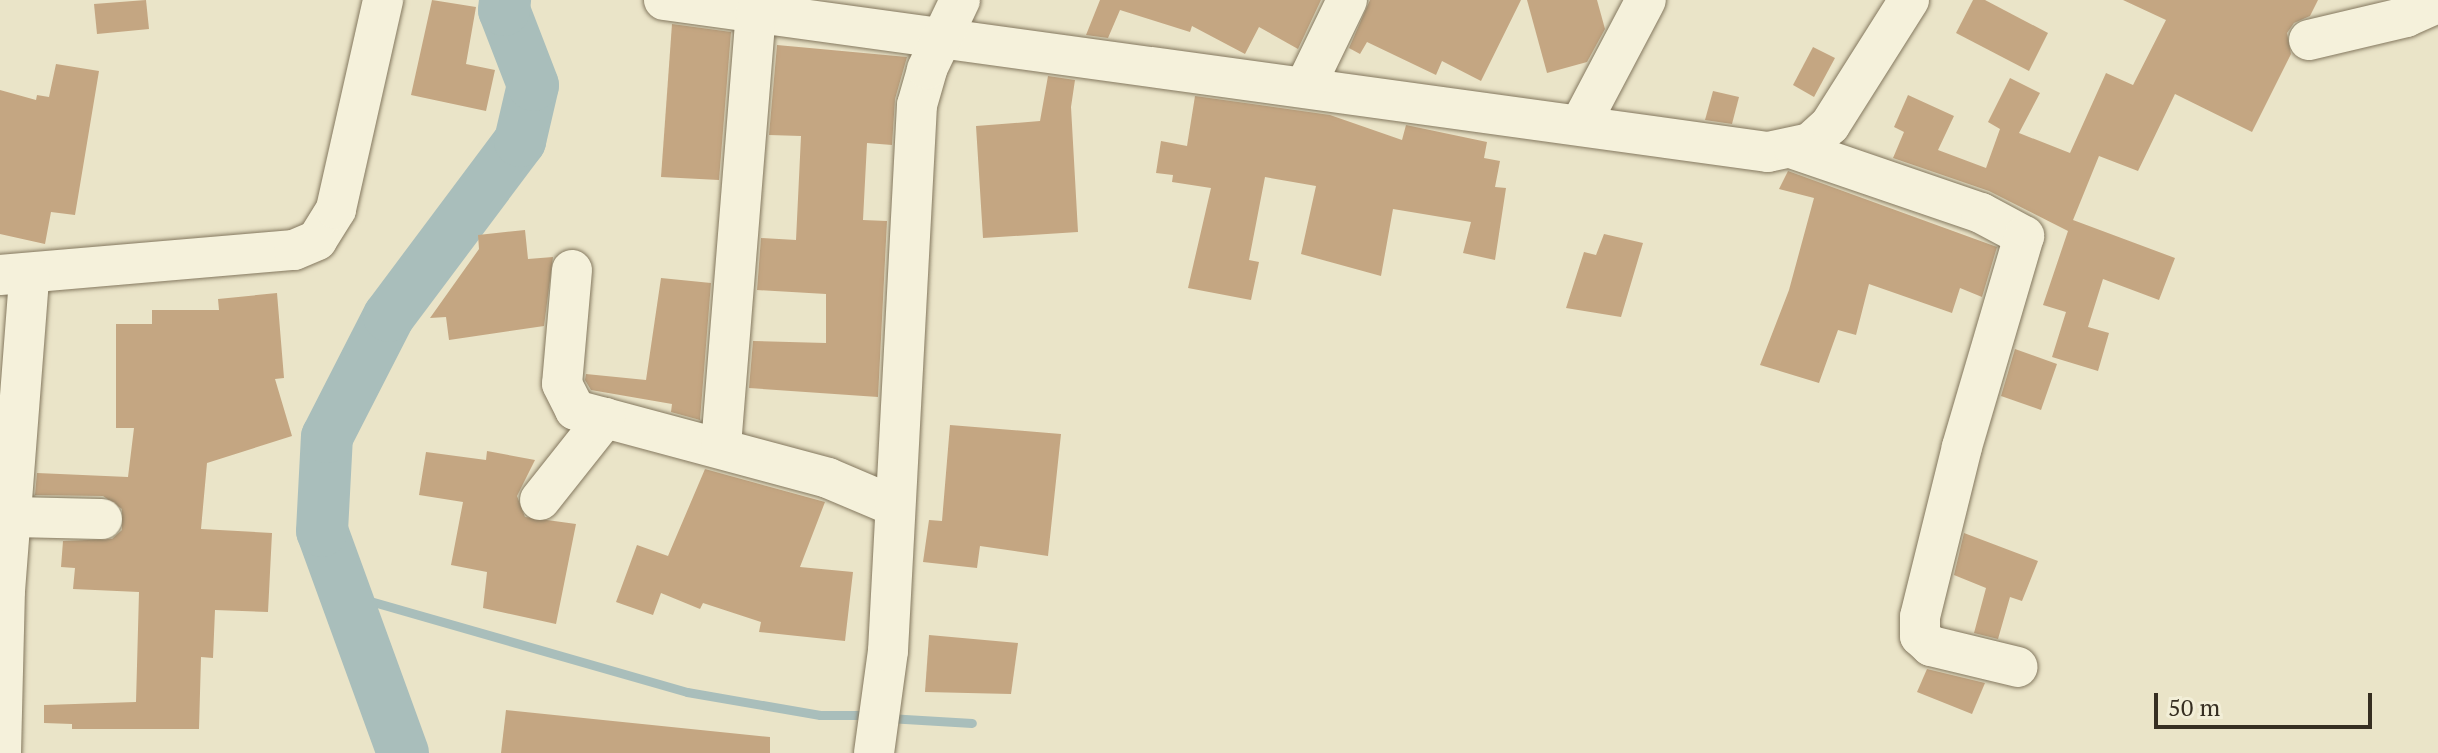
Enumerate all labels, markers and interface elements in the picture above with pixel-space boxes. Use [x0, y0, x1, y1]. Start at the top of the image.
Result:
scale bar [2158, 677, 2376, 727]
text: 50 m [2168, 691, 2220, 723]

